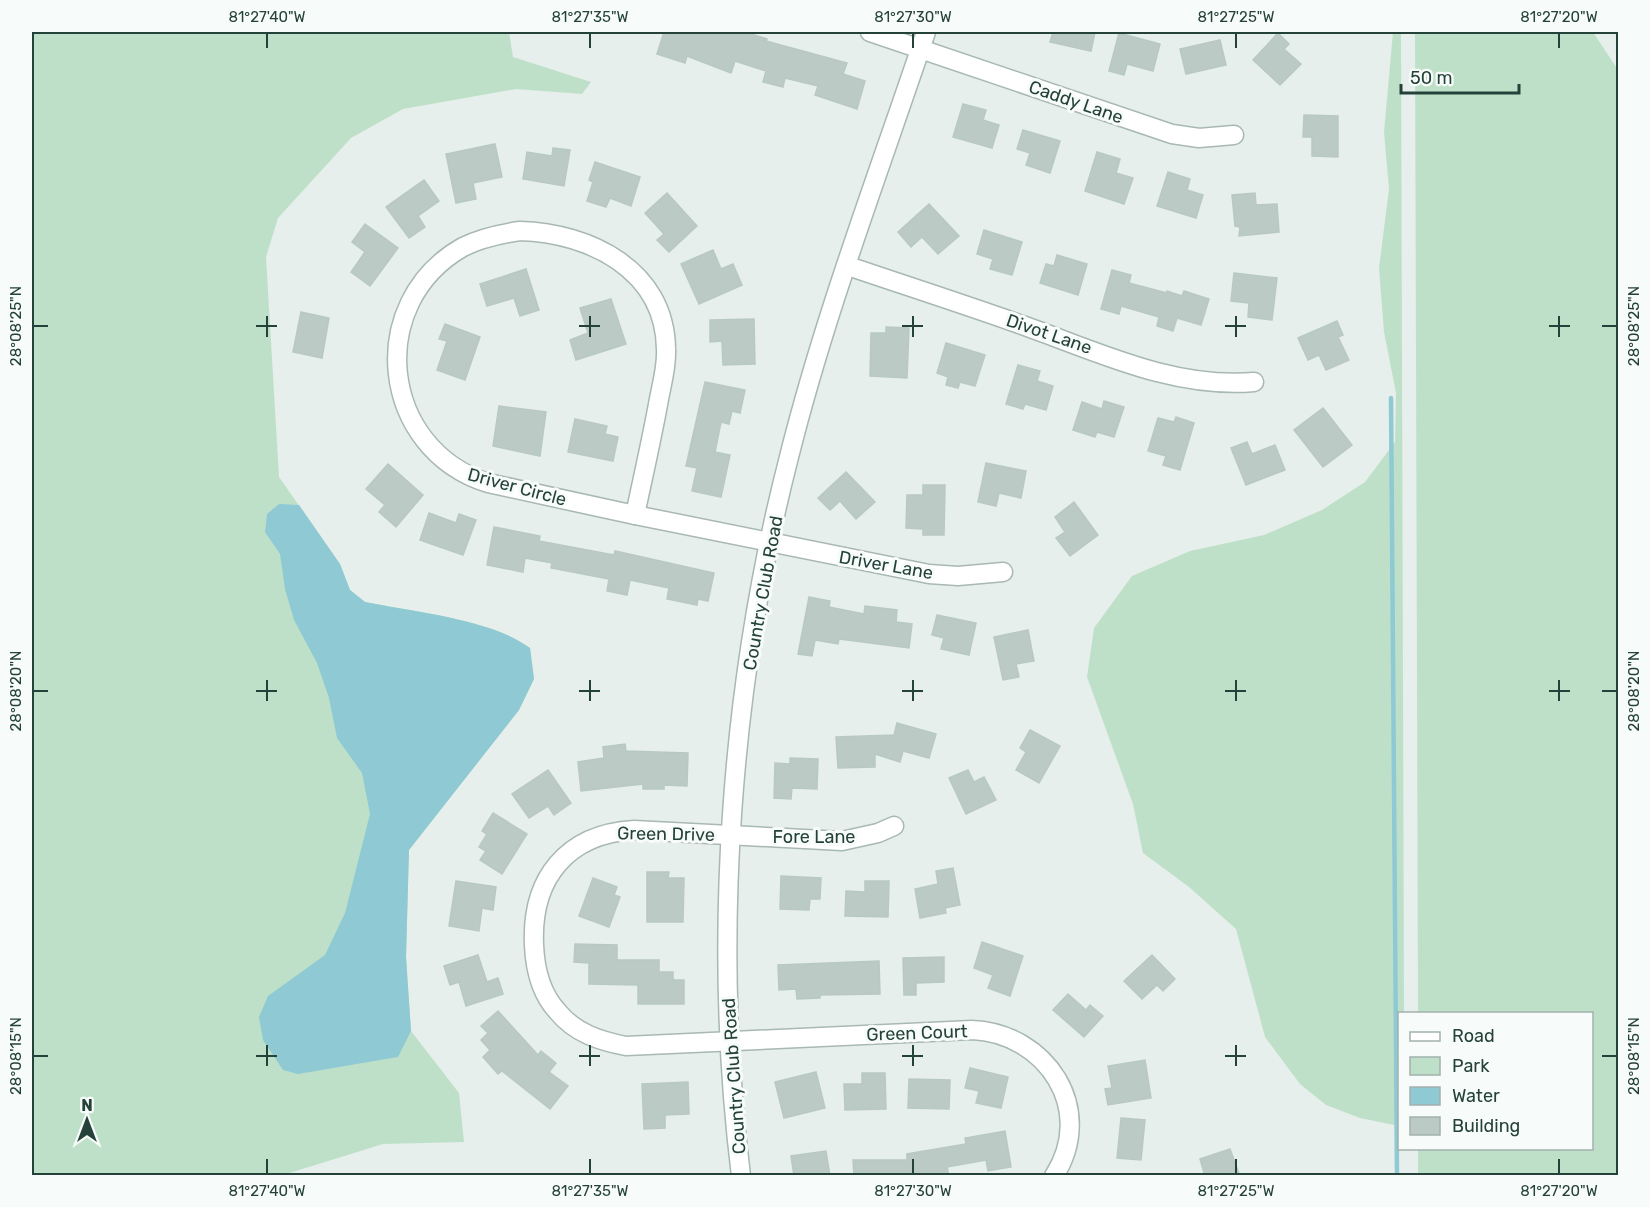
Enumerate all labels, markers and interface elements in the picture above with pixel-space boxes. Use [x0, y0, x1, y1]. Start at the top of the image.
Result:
text: 81°27'40"W [228, 8, 306, 26]
text: 81°27'35"W [551, 8, 629, 26]
text: 81°27'30"W [874, 8, 952, 26]
text: 81°27'25"W [1198, 8, 1274, 26]
text: 81°27'20"W [1520, 8, 1598, 26]
scale bar [1401, 57, 1520, 95]
text: 50 m [1410, 67, 1453, 89]
street label: Caddy Lane [1026, 76, 1126, 128]
text: 28°08'25"N [7, 286, 25, 366]
text: 28°08'25"N [1625, 286, 1643, 366]
street label: Divot Lane [1003, 309, 1095, 359]
street label: Driver Circle [465, 463, 569, 511]
street label: Country Club Road [739, 514, 787, 672]
street label: Driver Lane [837, 546, 935, 584]
text: 28°08'20"N [7, 651, 25, 731]
text: 28°08'20"N [1625, 651, 1643, 731]
street label: Green Drive [617, 822, 715, 846]
street label: Fore Lane [773, 826, 855, 848]
street label: Country Club Road [718, 997, 750, 1155]
legend [1398, 1012, 1593, 1150]
text: 28°08'15"N [7, 1017, 25, 1095]
text: 28°08'15"N [1625, 1017, 1643, 1095]
street label: Green Court [866, 1020, 968, 1046]
text: Road [1452, 1025, 1495, 1047]
text: Park [1452, 1055, 1490, 1077]
text: Water [1452, 1085, 1500, 1107]
north arrow [57, 1090, 117, 1150]
text: N [81, 1096, 93, 1115]
text: Building [1452, 1115, 1520, 1137]
text: 81°27'40"W [228, 1182, 306, 1200]
text: 81°27'35"W [551, 1182, 629, 1200]
text: 81°27'30"W [874, 1182, 952, 1200]
text: 81°27'25"W [1198, 1182, 1274, 1200]
text: 81°27'20"W [1520, 1182, 1598, 1200]

